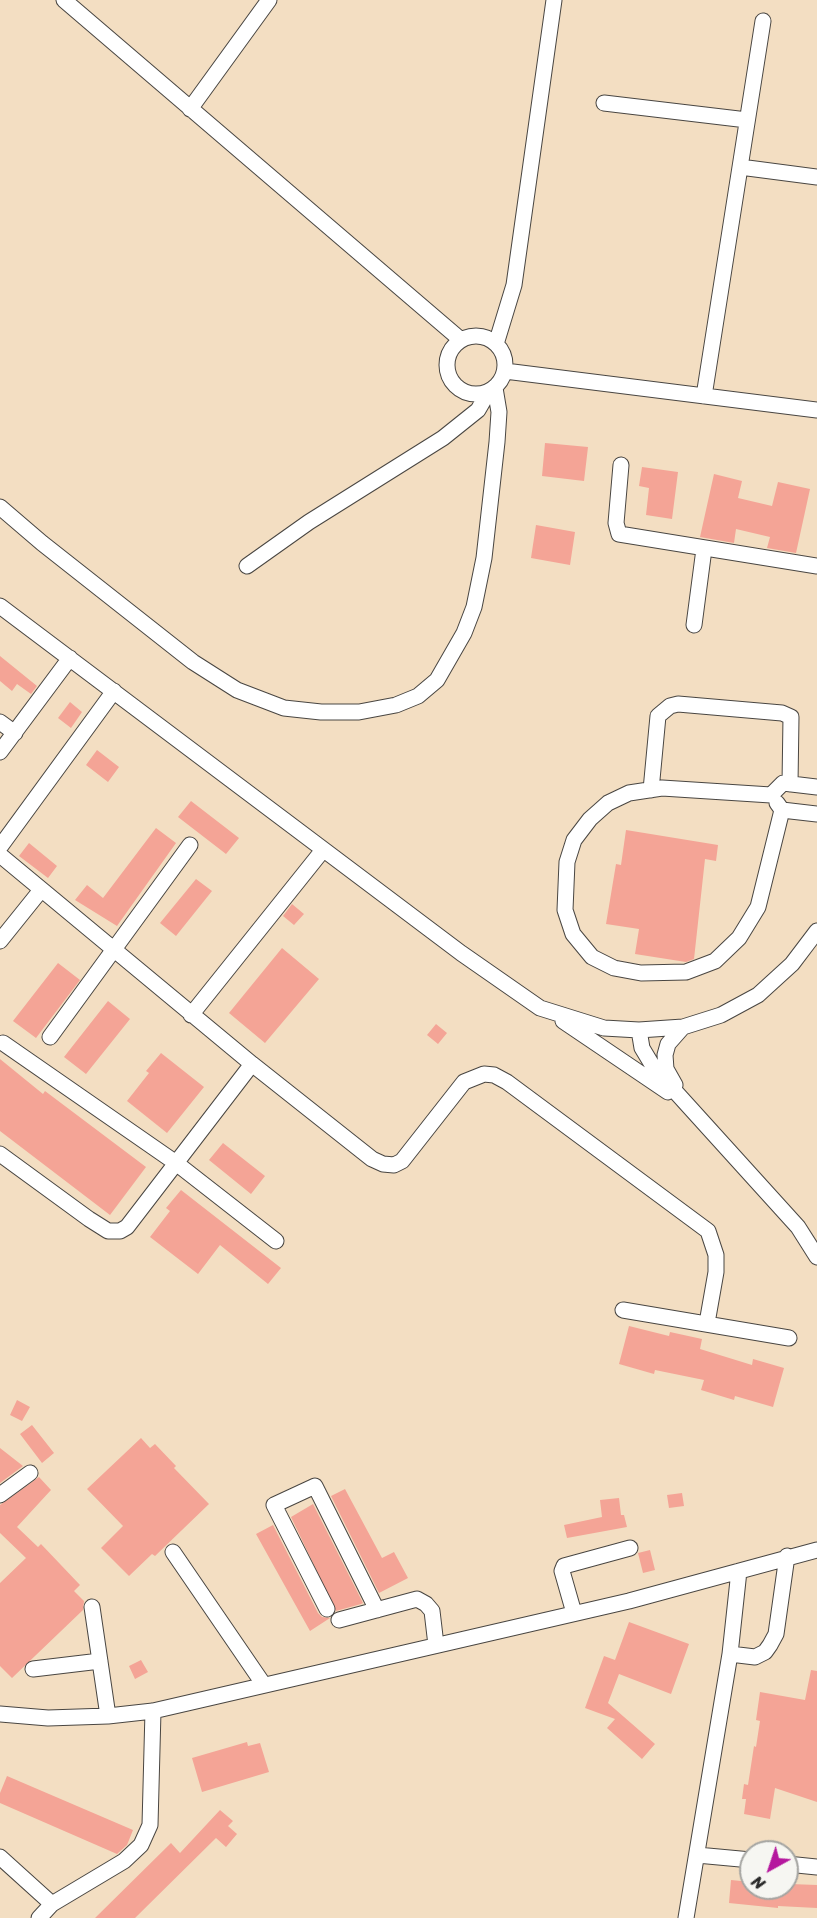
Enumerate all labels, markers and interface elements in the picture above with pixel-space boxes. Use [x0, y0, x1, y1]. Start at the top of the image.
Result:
north arrow [739, 1840, 799, 1900]
text: N [745, 1868, 772, 1897]

